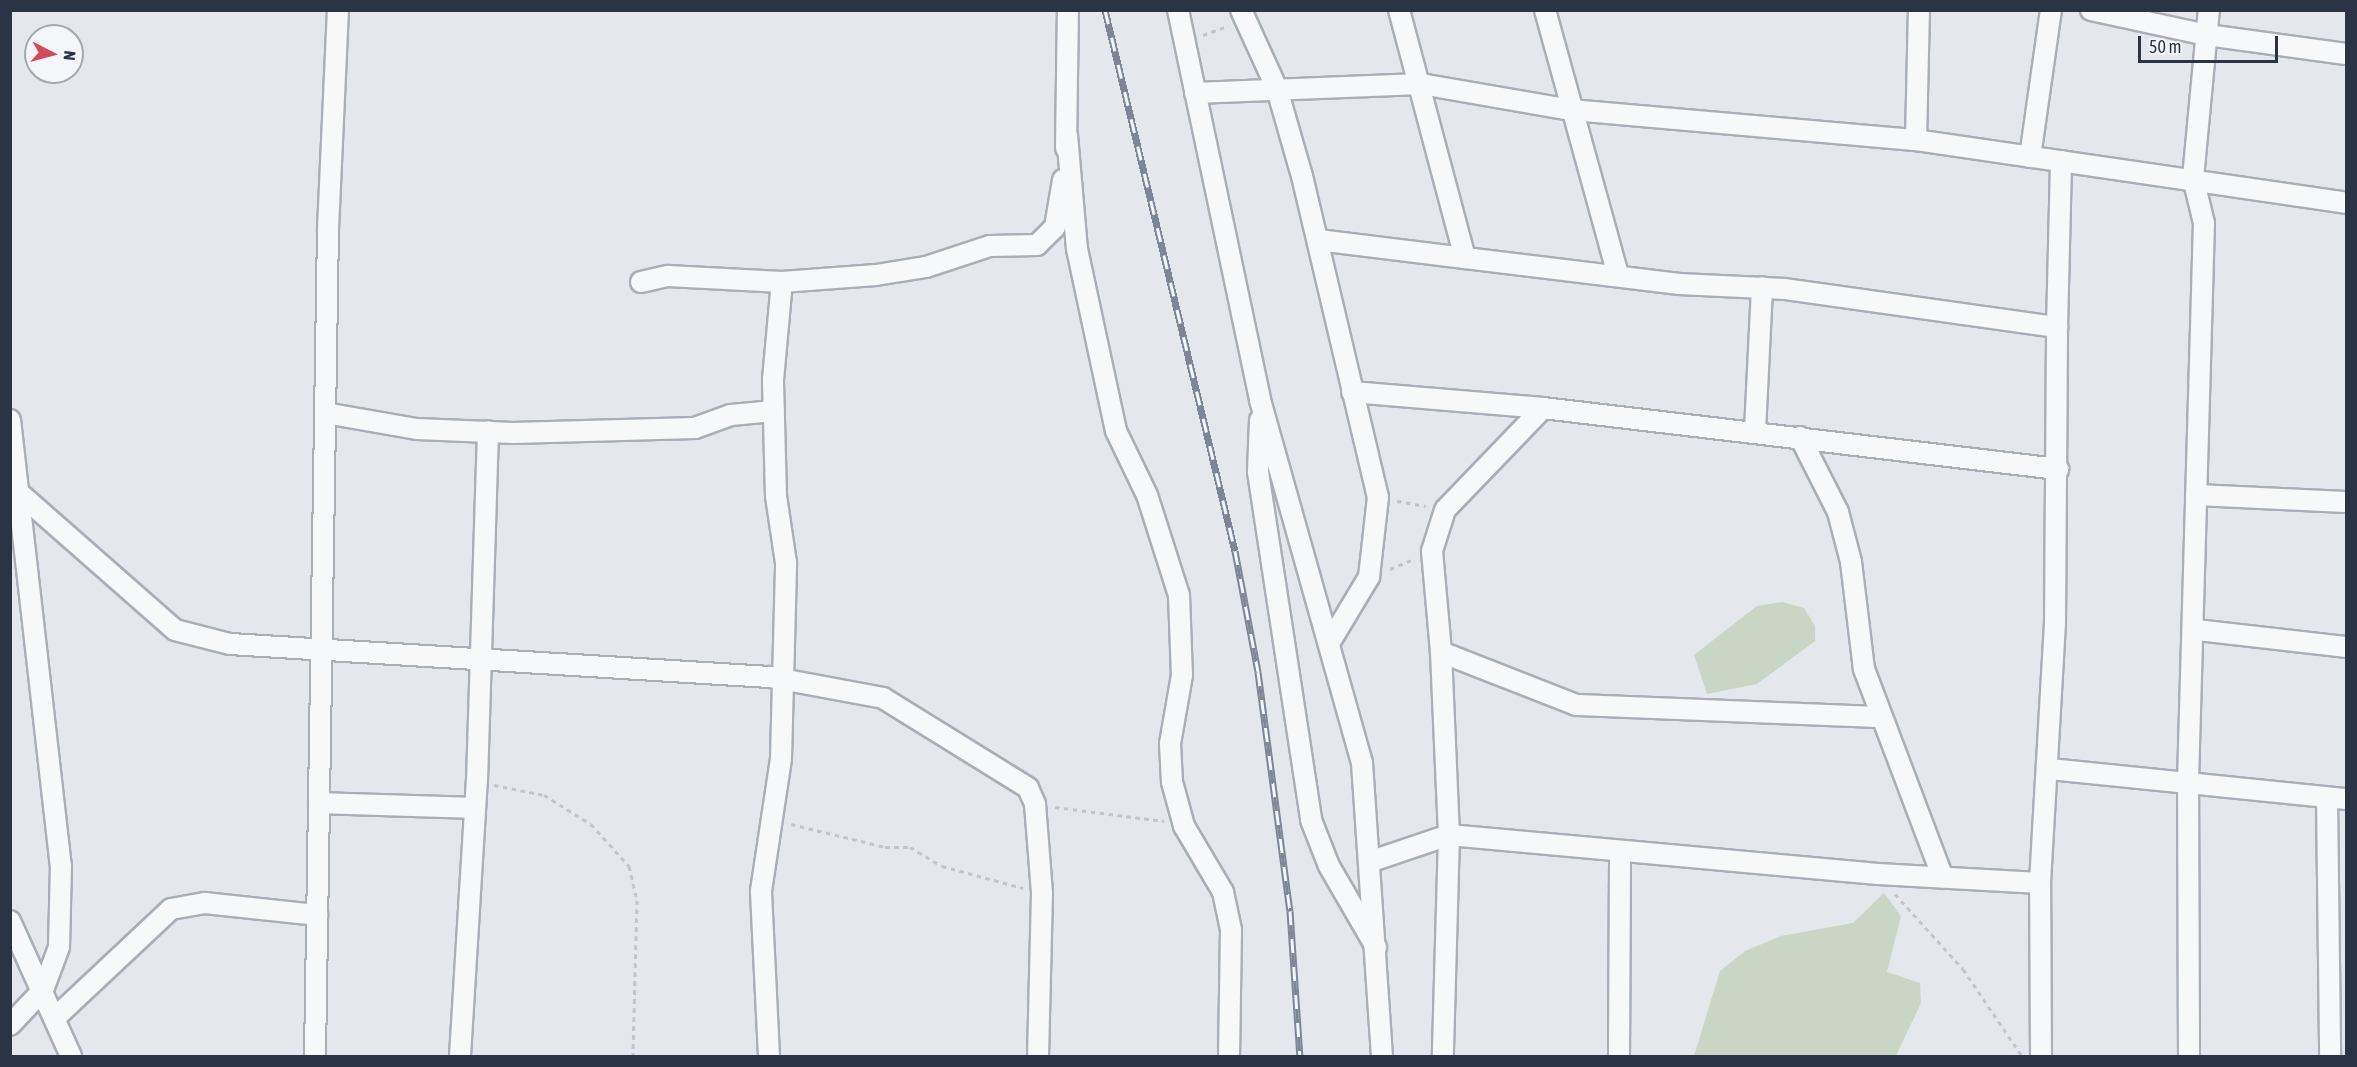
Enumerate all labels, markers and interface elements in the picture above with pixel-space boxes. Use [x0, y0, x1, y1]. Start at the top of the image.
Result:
north arrow [24, 24, 84, 84]
scale bar [2141, 24, 2280, 62]
text: 50 m [2149, 36, 2181, 57]
text: N [60, 50, 79, 61]

